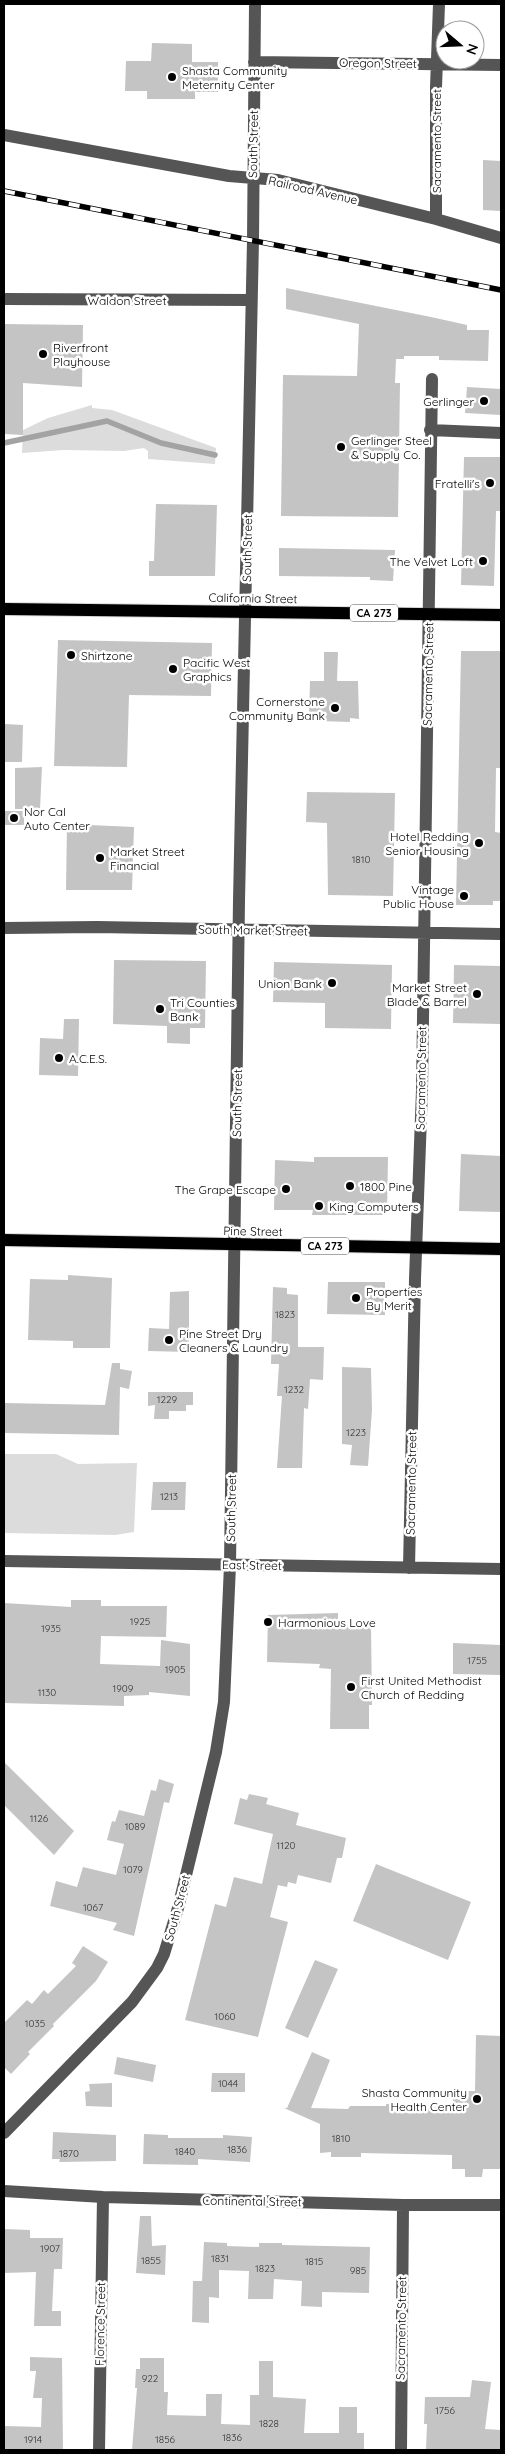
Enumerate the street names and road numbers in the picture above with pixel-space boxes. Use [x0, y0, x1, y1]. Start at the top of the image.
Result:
street label: Oregon Street [339, 55, 417, 71]
street label: Sacramento Street [429, 89, 444, 193]
street label: South Street [245, 110, 261, 178]
street label: Railroad Avenue [267, 172, 359, 208]
street label: Waldon Street [88, 293, 166, 308]
street label: South Street [239, 514, 255, 582]
street label: California Street [208, 590, 298, 606]
road number: CA 273 [350, 604, 398, 622]
street label: Sacramento Street [420, 622, 436, 726]
street label: South Market Street [198, 922, 308, 938]
street label: Sacramento Street [413, 1026, 429, 1130]
street label: South Street [229, 1069, 245, 1137]
street label: Pine Street [223, 1223, 283, 1239]
road number: CA 273 [301, 1238, 349, 1254]
street label: Sacramento Street [403, 1431, 419, 1535]
street label: South Street [223, 1474, 239, 1542]
street label: East Street [222, 1557, 282, 1573]
street label: South Street [161, 1873, 193, 1943]
street label: Continental Street [202, 2193, 302, 2209]
street label: Sacramento Street [393, 2276, 409, 2380]
street label: Florence Street [92, 2282, 108, 2366]

